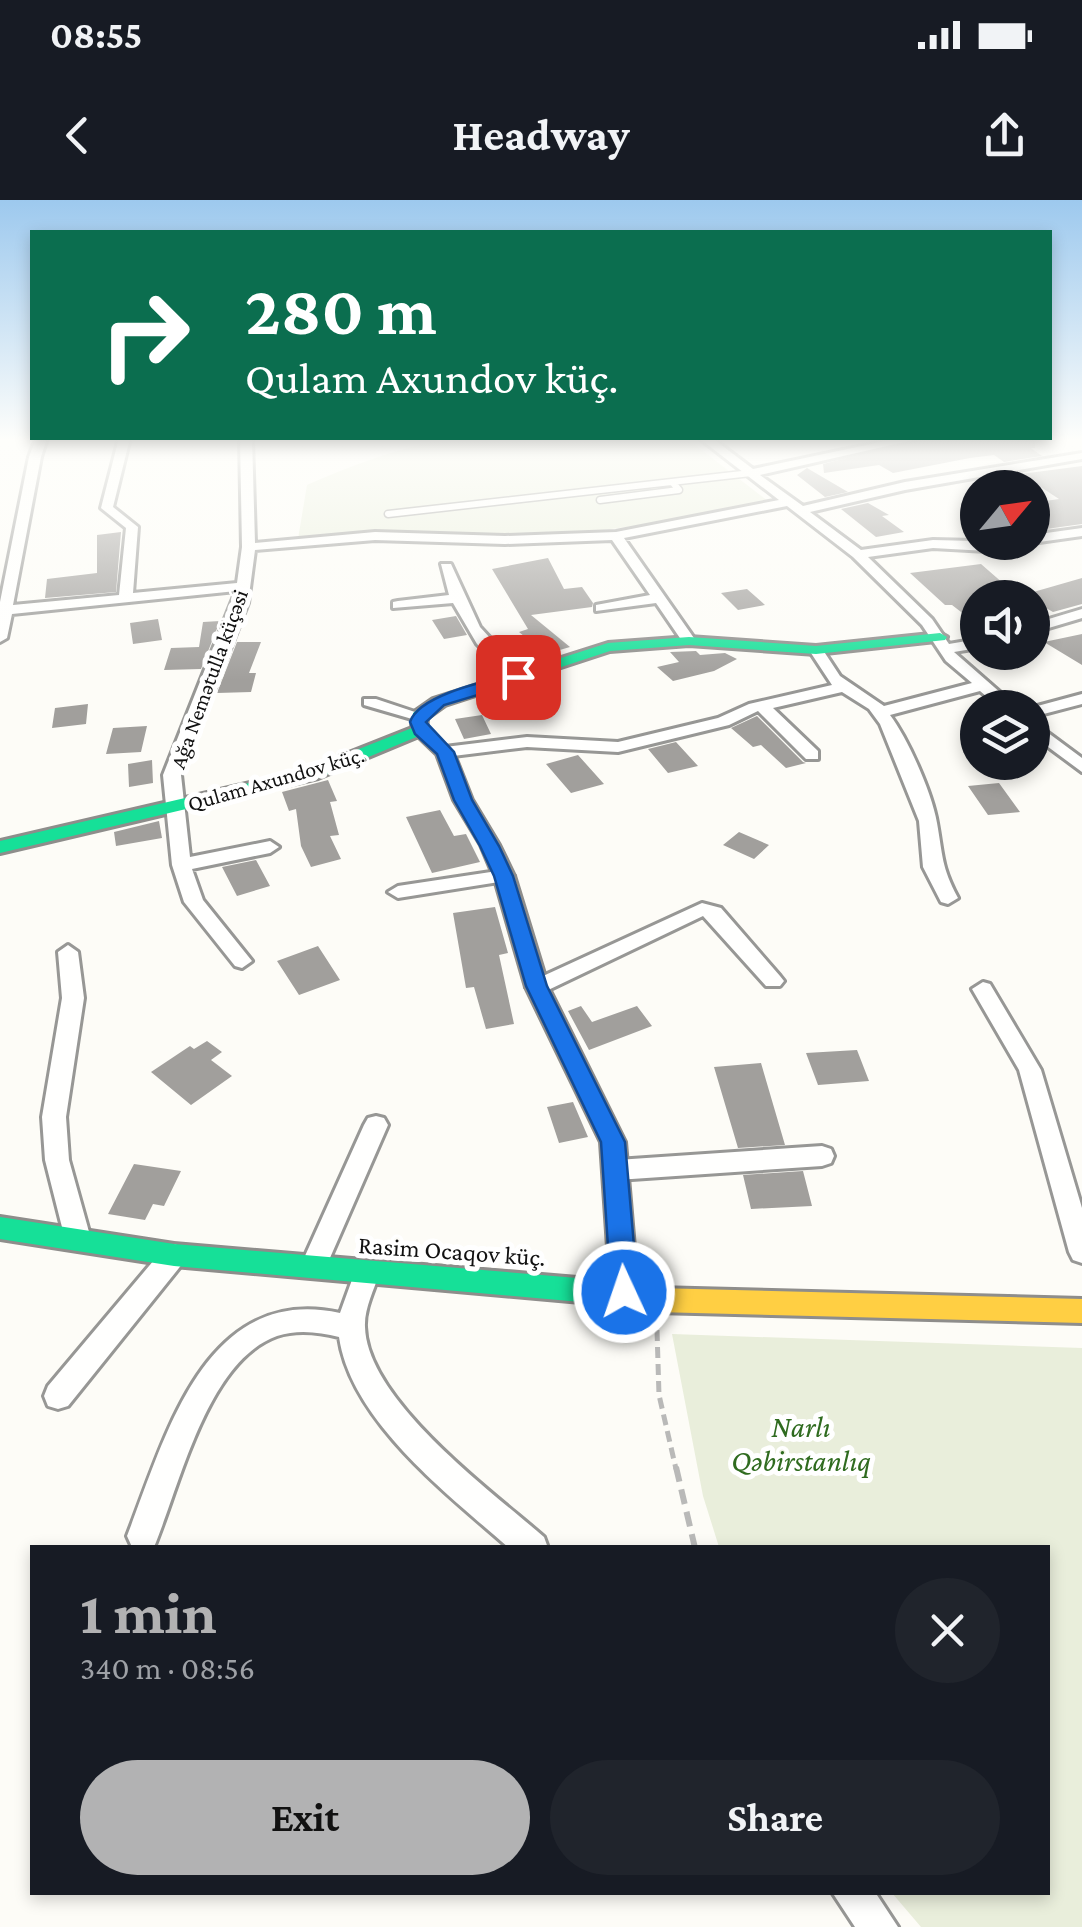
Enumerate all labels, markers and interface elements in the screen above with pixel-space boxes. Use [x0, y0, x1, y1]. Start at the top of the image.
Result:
text: 08:55 [50, 14, 143, 56]
icon: back [50, 108, 105, 163]
icon: share [977, 108, 1032, 163]
text: Headway [452, 110, 630, 160]
icon: right [80, 270, 210, 400]
text: 280 m [245, 271, 437, 349]
text: Qulam Axundov küç. [245, 353, 619, 403]
north arrow [960, 470, 1050, 560]
map controls [960, 470, 1050, 780]
button: sound [960, 580, 1050, 670]
street label: Ağa Nemətulla küçəsi [165, 586, 253, 772]
pin [476, 635, 561, 720]
icon: arrive [491, 650, 546, 705]
button: layers [960, 690, 1050, 780]
street label: Qulam Axundov küç. [185, 742, 367, 816]
street label: Rasim Ocaqov küç. [357, 1231, 547, 1272]
position arrow [572, 1240, 676, 1344]
park label: Narlı Qəbirstanlıq [731, 1410, 871, 1478]
button: close [895, 1578, 1000, 1683]
text: 1 min [80, 1579, 217, 1646]
text: 340 m · 08:56 [80, 1650, 255, 1686]
button: Exit [80, 1760, 530, 1875]
button: Share [550, 1760, 1000, 1875]

